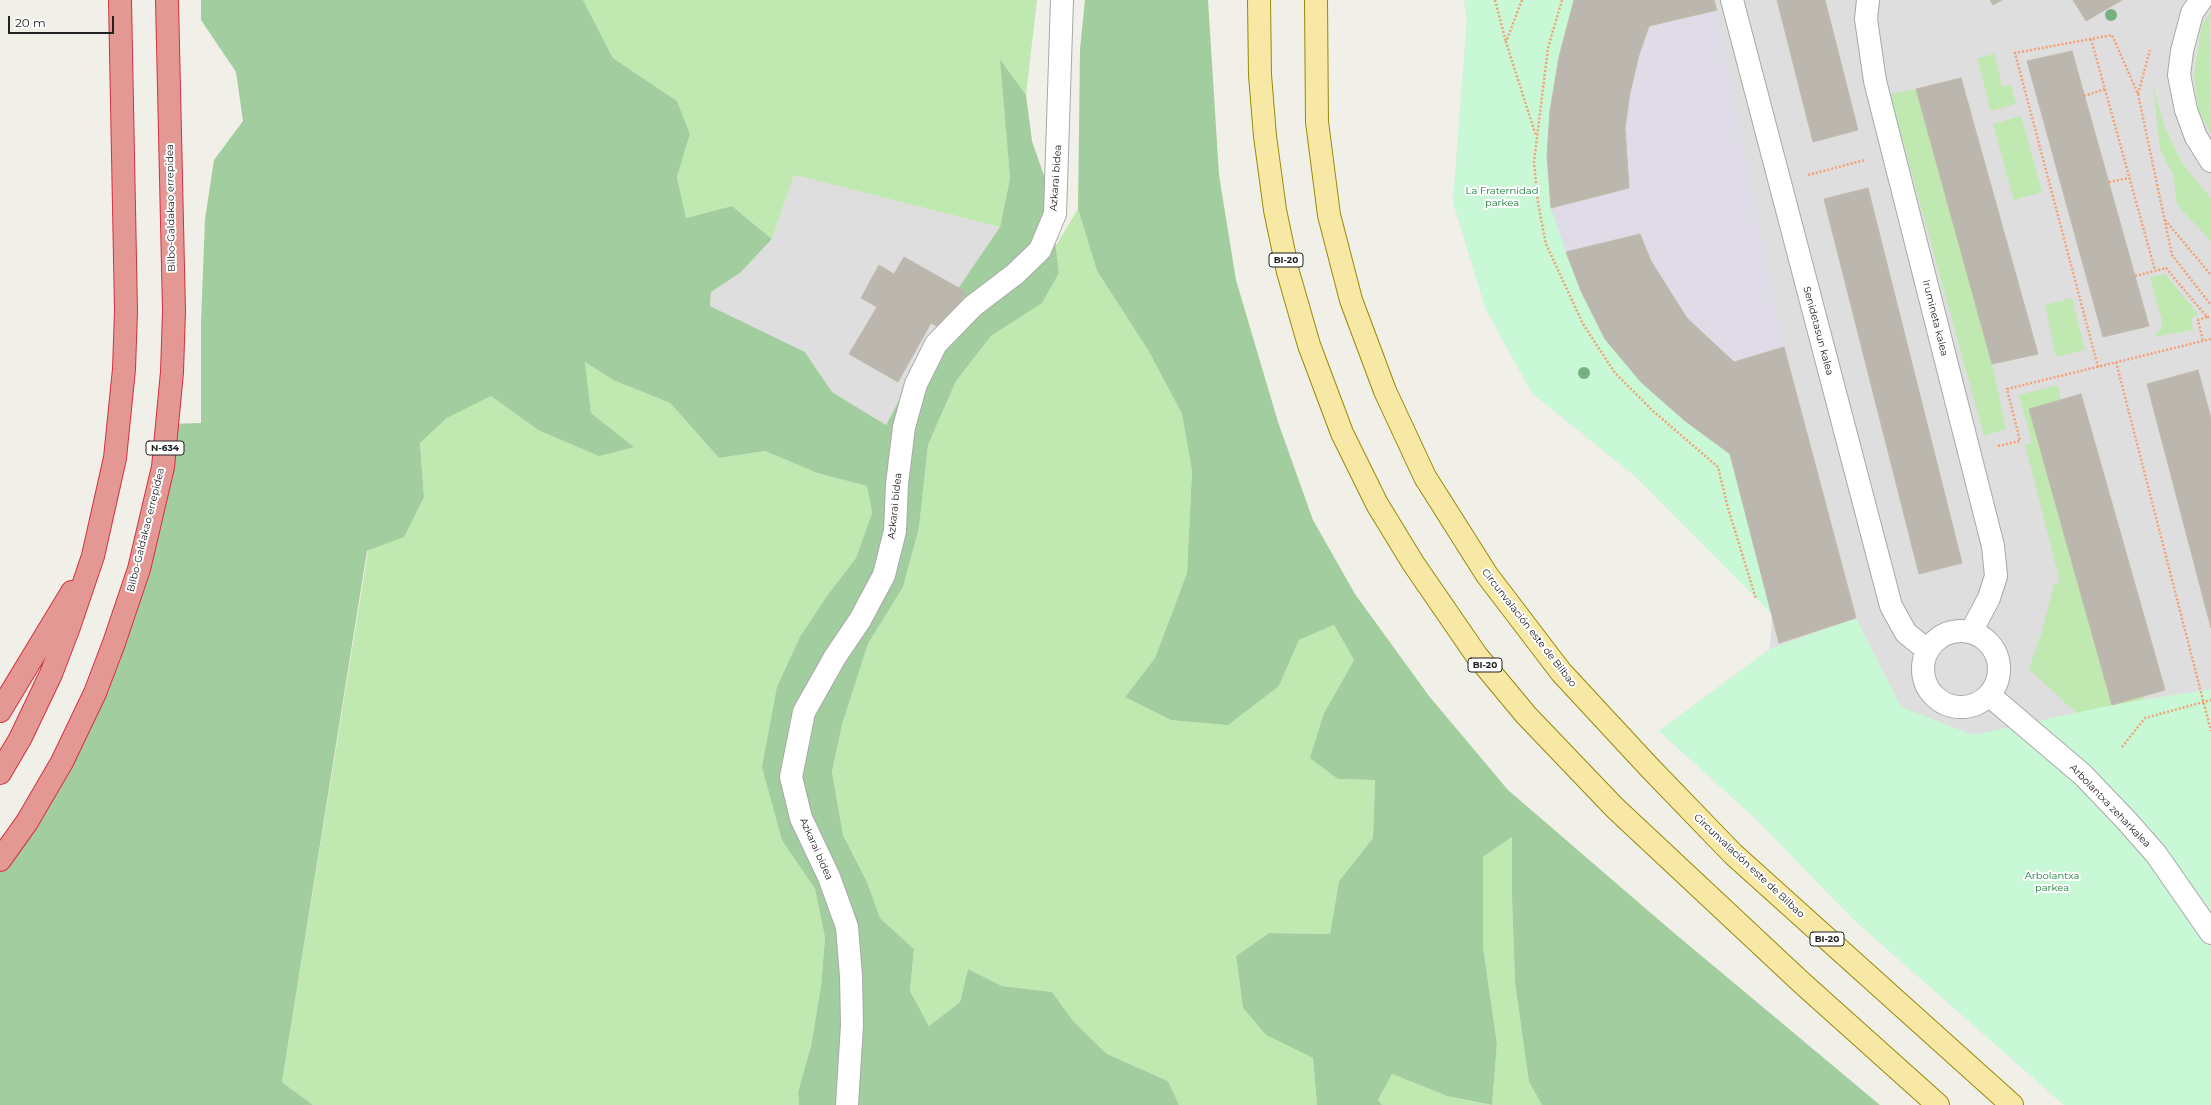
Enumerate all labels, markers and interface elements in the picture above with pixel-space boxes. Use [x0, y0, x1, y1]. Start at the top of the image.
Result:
scale bar [10, 8, 116, 34]
text: 20 m [15, 15, 46, 30]
street label: Bilbo-Galdakao errepidea [164, 144, 178, 272]
street label: Azkarai bidea [1048, 144, 1064, 212]
park label: La Fraternidad parkea [1466, 185, 1538, 208]
road number: BI-20 [1269, 253, 1303, 267]
street label: Irumineta kalea [1920, 278, 1950, 358]
street label: Senidetasun kalea [1800, 285, 1836, 377]
road number: N-634 [146, 441, 184, 455]
street label: Bilbo-Galdakao errepidea [125, 467, 167, 593]
street label: Azkarai bidea [886, 472, 904, 540]
street label: Circunvalación este de Bilbao [1479, 566, 1579, 690]
road number: BI-20 [1468, 658, 1502, 672]
street label: Arbolantxa zeharkalea [2067, 762, 2153, 850]
street label: Circunvalación este de Bilbao [1691, 811, 1807, 921]
street label: Azkarai bidea [797, 816, 835, 882]
park label: Arbolantxa parkea [2025, 870, 2079, 894]
road number: BI-20 [1810, 932, 1844, 946]

